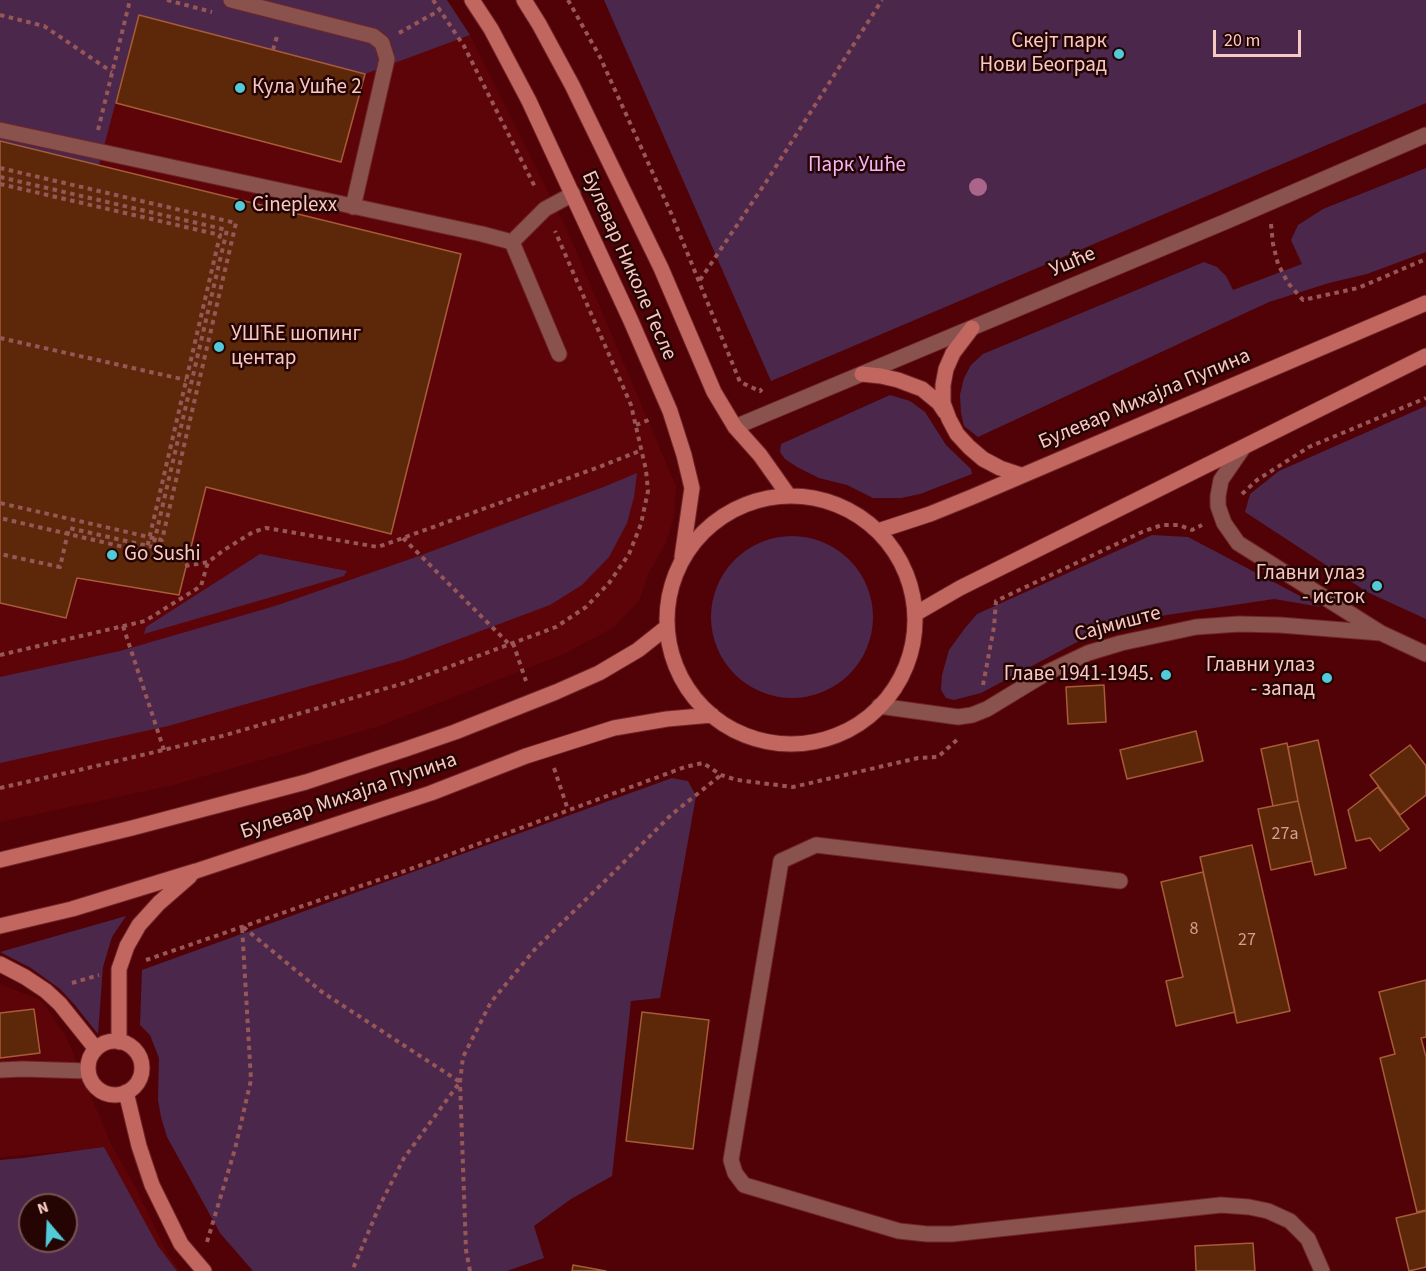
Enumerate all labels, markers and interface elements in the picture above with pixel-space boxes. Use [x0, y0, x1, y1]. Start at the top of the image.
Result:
scale bar [1216, 18, 1304, 56]
text: 20 m [1224, 28, 1260, 53]
place label: Скејт парк Нови Београд [979, 29, 1107, 79]
marker: Скејт парк Нови Београд [1112, 47, 1126, 61]
place label: Кула Ушће 2 [252, 75, 362, 101]
marker: Кула Ушће 2 [233, 81, 247, 95]
park label: Парк Ушће [808, 153, 906, 179]
street label: Булевар Николе Тесле [575, 167, 681, 365]
place label: Cineplexx [252, 193, 337, 219]
marker: Cineplexx [233, 199, 247, 213]
street label: Ушће [1046, 242, 1100, 284]
place label: УШЋЕ шопинг центар [231, 322, 361, 372]
marker: УШЋЕ шопинг центар [212, 340, 226, 354]
street label: Булевар Михајла Пупина [1035, 344, 1255, 456]
place label: Go Sushi [124, 542, 201, 568]
marker: Go Sushi [105, 548, 119, 562]
place label: Главни улаз - исток [1256, 561, 1365, 611]
marker: Главни улаз - исток [1370, 579, 1384, 593]
street label: Сајмиште [1072, 601, 1164, 649]
place label: Главни улаз - запад [1206, 653, 1315, 703]
place label: Главе 1941-1945. [1004, 662, 1154, 688]
marker: Главе 1941-1945. [1159, 668, 1173, 682]
marker: Главни улаз - запад [1320, 671, 1334, 685]
street label: Булевар Михајла Пупина [237, 748, 461, 846]
house number: 27a [1272, 824, 1298, 846]
house number: 8 [1190, 919, 1198, 941]
house number: 27 [1238, 930, 1256, 952]
north arrow [18, 1193, 78, 1253]
text: N [34, 1196, 51, 1220]

